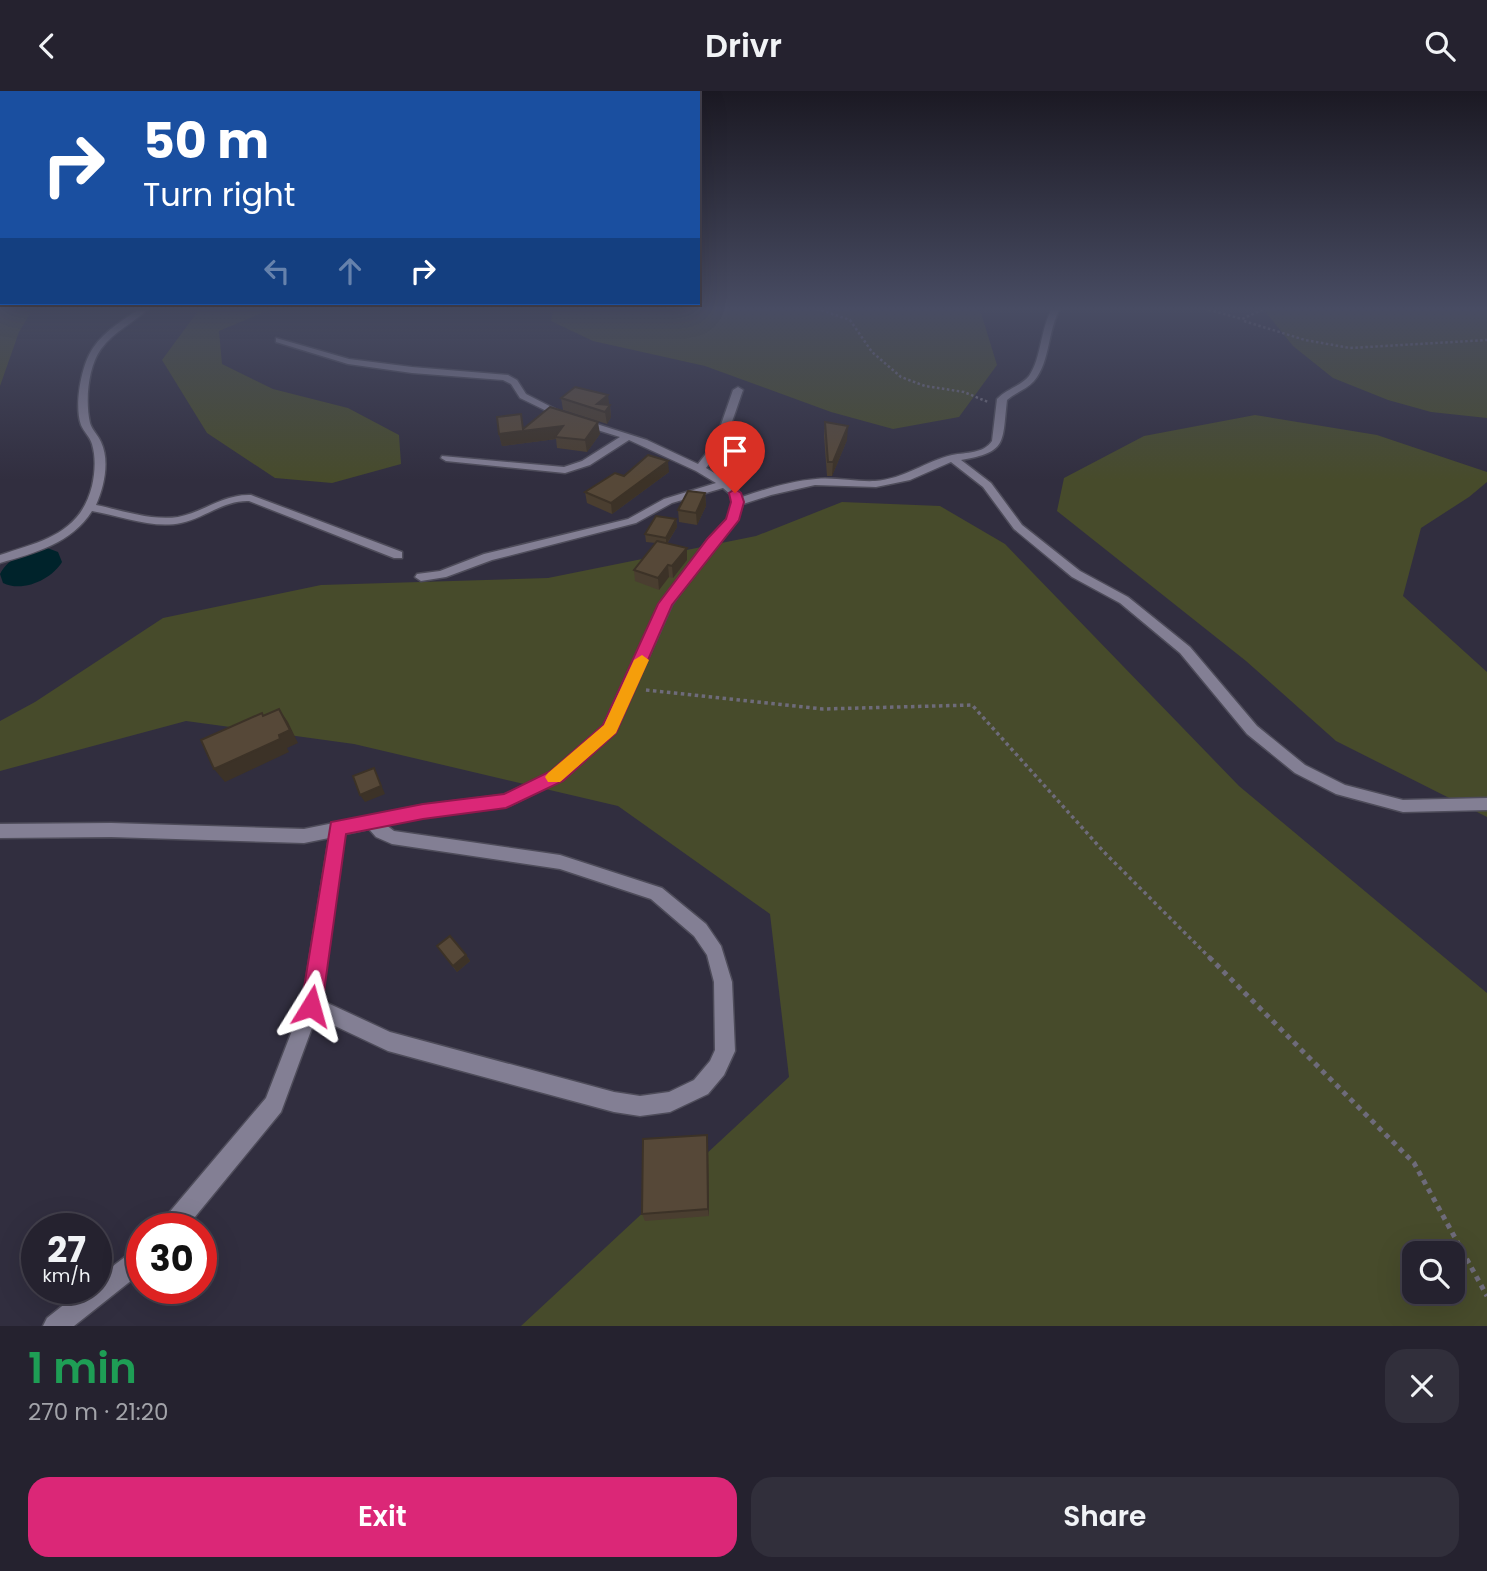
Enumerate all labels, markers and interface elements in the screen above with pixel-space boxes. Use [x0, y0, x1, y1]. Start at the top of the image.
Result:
text: Drivr [705, 23, 782, 68]
icon: back [28, 27, 66, 65]
icon: search [1421, 27, 1459, 65]
text: 50 m [143, 107, 269, 175]
icon: right [28, 119, 119, 210]
text: Turn right [143, 172, 295, 217]
icon: left [258, 252, 296, 290]
icon: ahead [331, 252, 369, 290]
icon: right [404, 252, 442, 290]
pin [705, 421, 765, 493]
icon: arrive [716, 432, 754, 470]
position arrow [274, 969, 348, 1043]
speed limit sign: 30 [126, 1213, 217, 1304]
text: 27 [47, 1225, 86, 1274]
map controls [1402, 1241, 1465, 1304]
button: search [1402, 1241, 1465, 1304]
text: km/h [43, 1263, 90, 1288]
text: 1 min [28, 1339, 137, 1398]
button: close [1385, 1349, 1459, 1423]
text: 270 m · 21:20 [28, 1396, 168, 1428]
button: Exit [28, 1477, 737, 1557]
button: Share [751, 1477, 1459, 1557]

